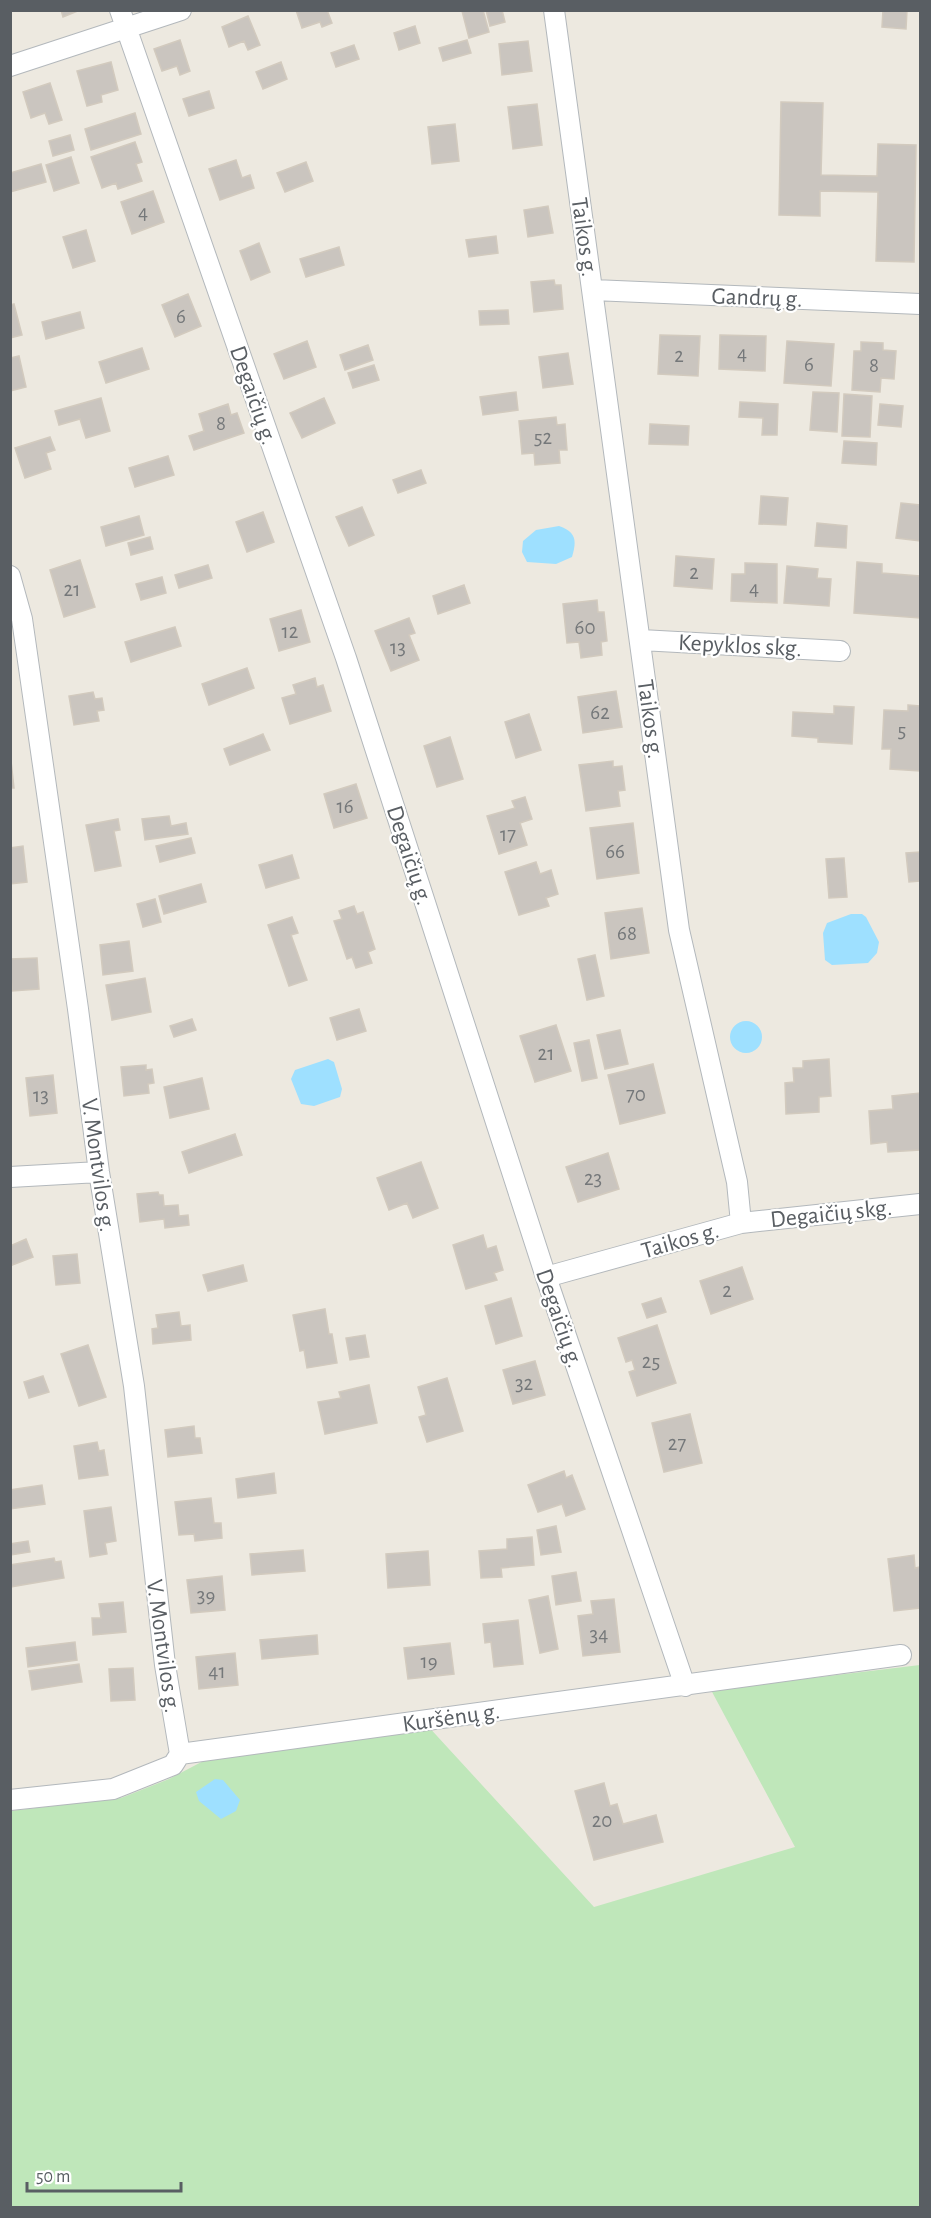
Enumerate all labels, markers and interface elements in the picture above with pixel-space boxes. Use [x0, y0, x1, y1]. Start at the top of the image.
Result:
street label: Taikos g. [567, 196, 601, 278]
house number: 4 [138, 202, 148, 223]
street label: Gandrų g. [711, 284, 803, 312]
house number: 6 [176, 306, 186, 327]
street label: Degaičių g. [225, 343, 281, 448]
house number: 4 [737, 343, 747, 364]
house number: 2 [674, 345, 684, 366]
house number: 6 [804, 354, 814, 375]
house number: 8 [869, 355, 879, 376]
house number: 8 [216, 413, 226, 434]
house number: 52 [534, 427, 552, 448]
house number: 2 [689, 562, 699, 583]
house number: 4 [749, 578, 759, 599]
house number: 21 [64, 579, 80, 600]
house number: 60 [575, 617, 595, 638]
house number: 12 [282, 621, 298, 642]
street label: Kepyklos skg. [678, 631, 802, 661]
house number: 13 [390, 637, 406, 658]
street label: Taikos g. [633, 678, 667, 760]
house number: 62 [590, 702, 610, 723]
house number: 5 [898, 720, 906, 741]
house number: 16 [336, 796, 354, 817]
street label: Degaičių g. [382, 803, 436, 908]
house number: 17 [500, 824, 516, 845]
house number: 66 [605, 841, 625, 862]
house number: 68 [617, 923, 637, 944]
house number: 21 [538, 1043, 554, 1064]
house number: 70 [626, 1084, 646, 1105]
house number: 13 [33, 1085, 49, 1106]
street label: V. Montvilos g. [77, 1097, 119, 1233]
house number: 23 [584, 1168, 602, 1189]
street label: Degaičių skg. [769, 1196, 893, 1232]
street label: Taikos g. [639, 1218, 722, 1263]
street label: Degaičių g. [531, 1266, 587, 1371]
house number: 2 [722, 1280, 732, 1301]
house number: 25 [642, 1351, 660, 1372]
house number: 32 [515, 1373, 533, 1394]
house number: 27 [668, 1433, 686, 1454]
street label: V. Montvilos g. [142, 1578, 184, 1714]
house number: 39 [197, 1585, 215, 1606]
house number: 34 [590, 1624, 608, 1645]
house number: 19 [420, 1651, 438, 1672]
house number: 41 [208, 1661, 226, 1682]
street label: Kuršėnų g. [401, 1699, 501, 1737]
house number: 20 [592, 1810, 612, 1831]
scale bar [27, 2155, 182, 2193]
text: 50 m [36, 2168, 70, 2186]

